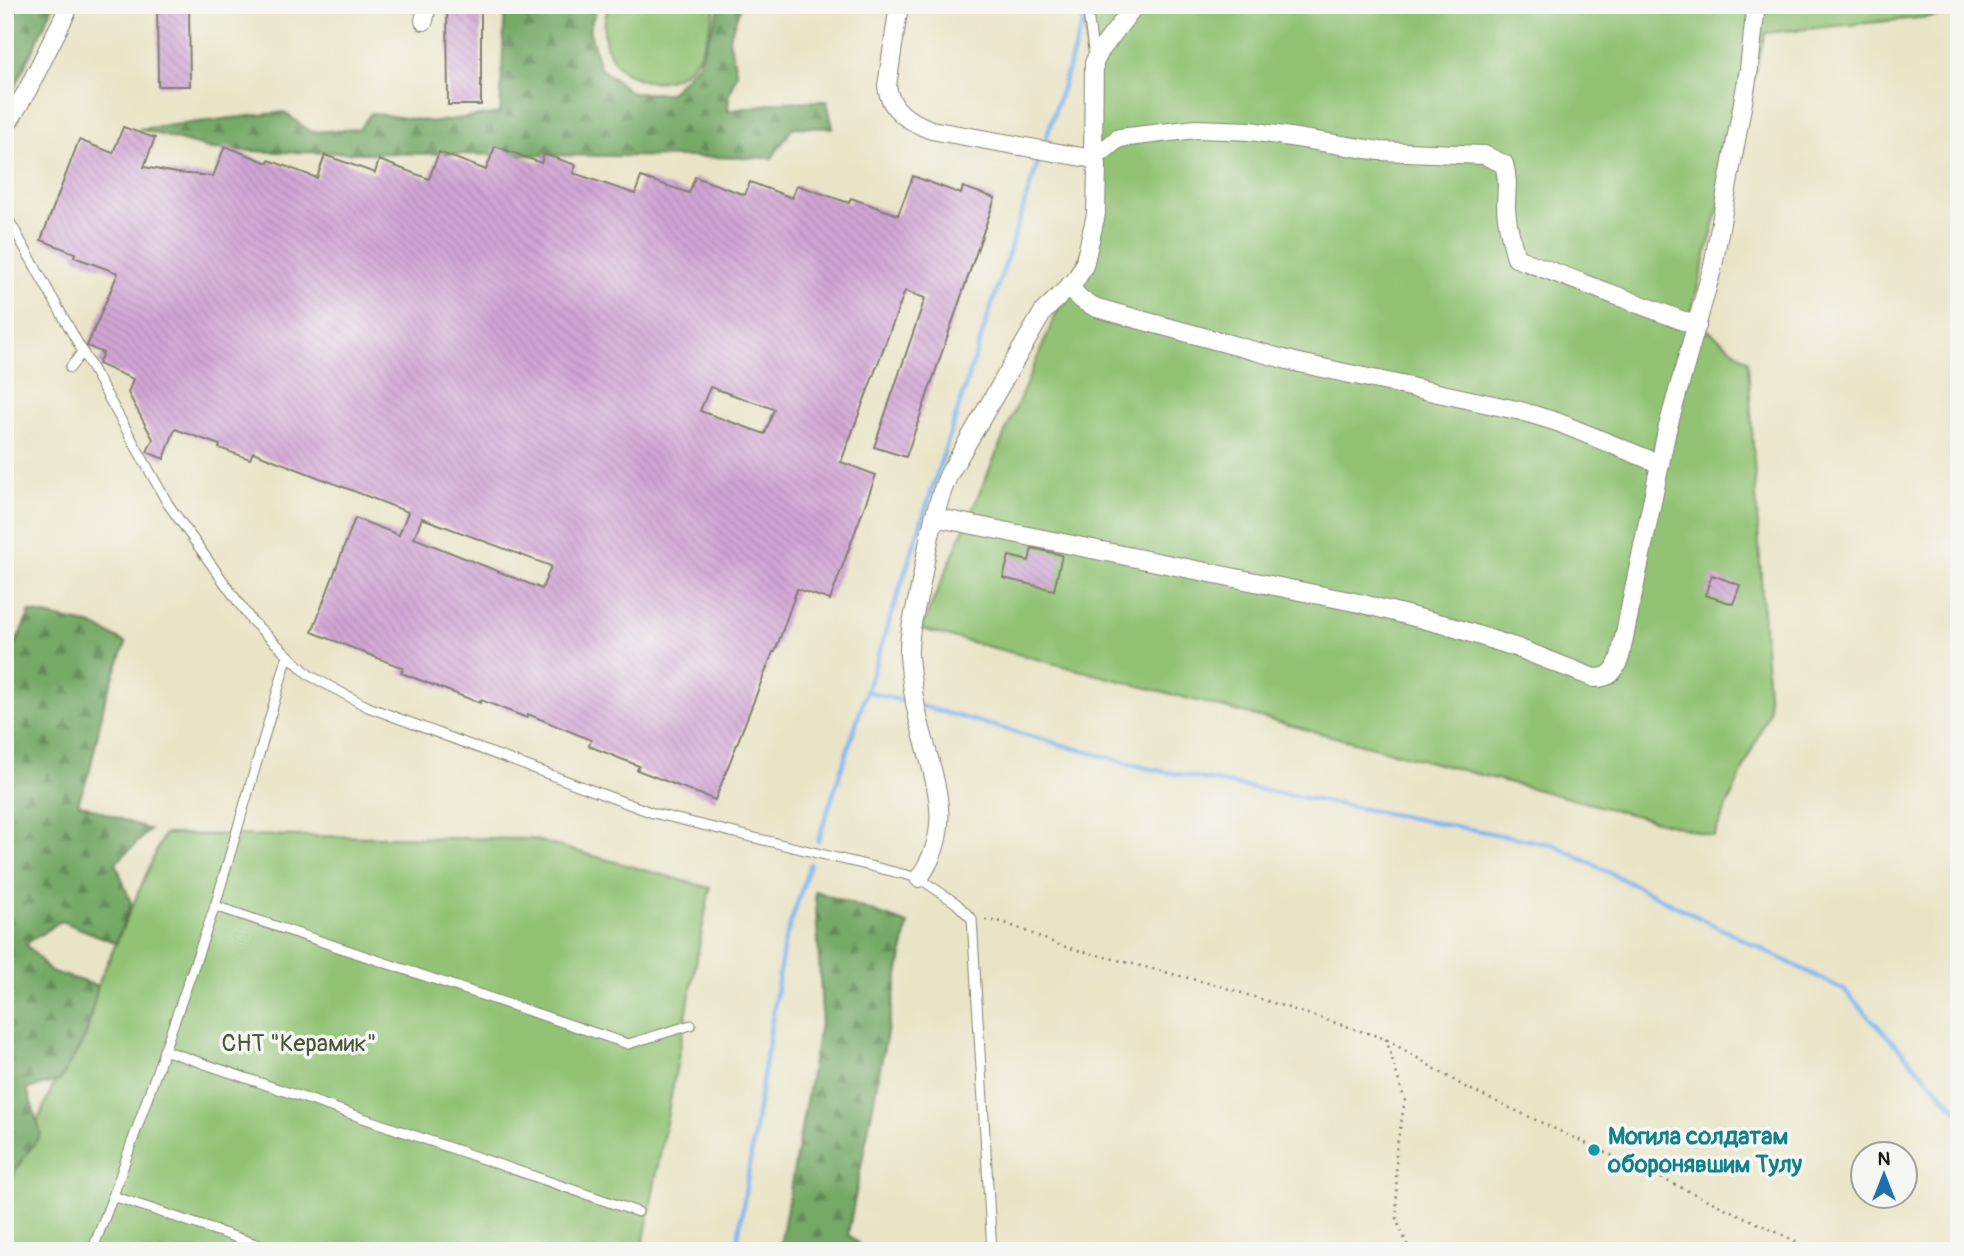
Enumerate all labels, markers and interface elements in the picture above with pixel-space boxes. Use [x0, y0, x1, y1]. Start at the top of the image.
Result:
park label: СНТ "Керамик" [221, 1029, 377, 1058]
place label: Могила солдатам оборонявшим Тулу [1607, 1122, 1803, 1179]
north arrow [1848, 1140, 1918, 1210]
marker: Могила солдатам оборонявшим Тулу [1586, 1142, 1602, 1158]
text: N [1878, 1147, 1891, 1171]

